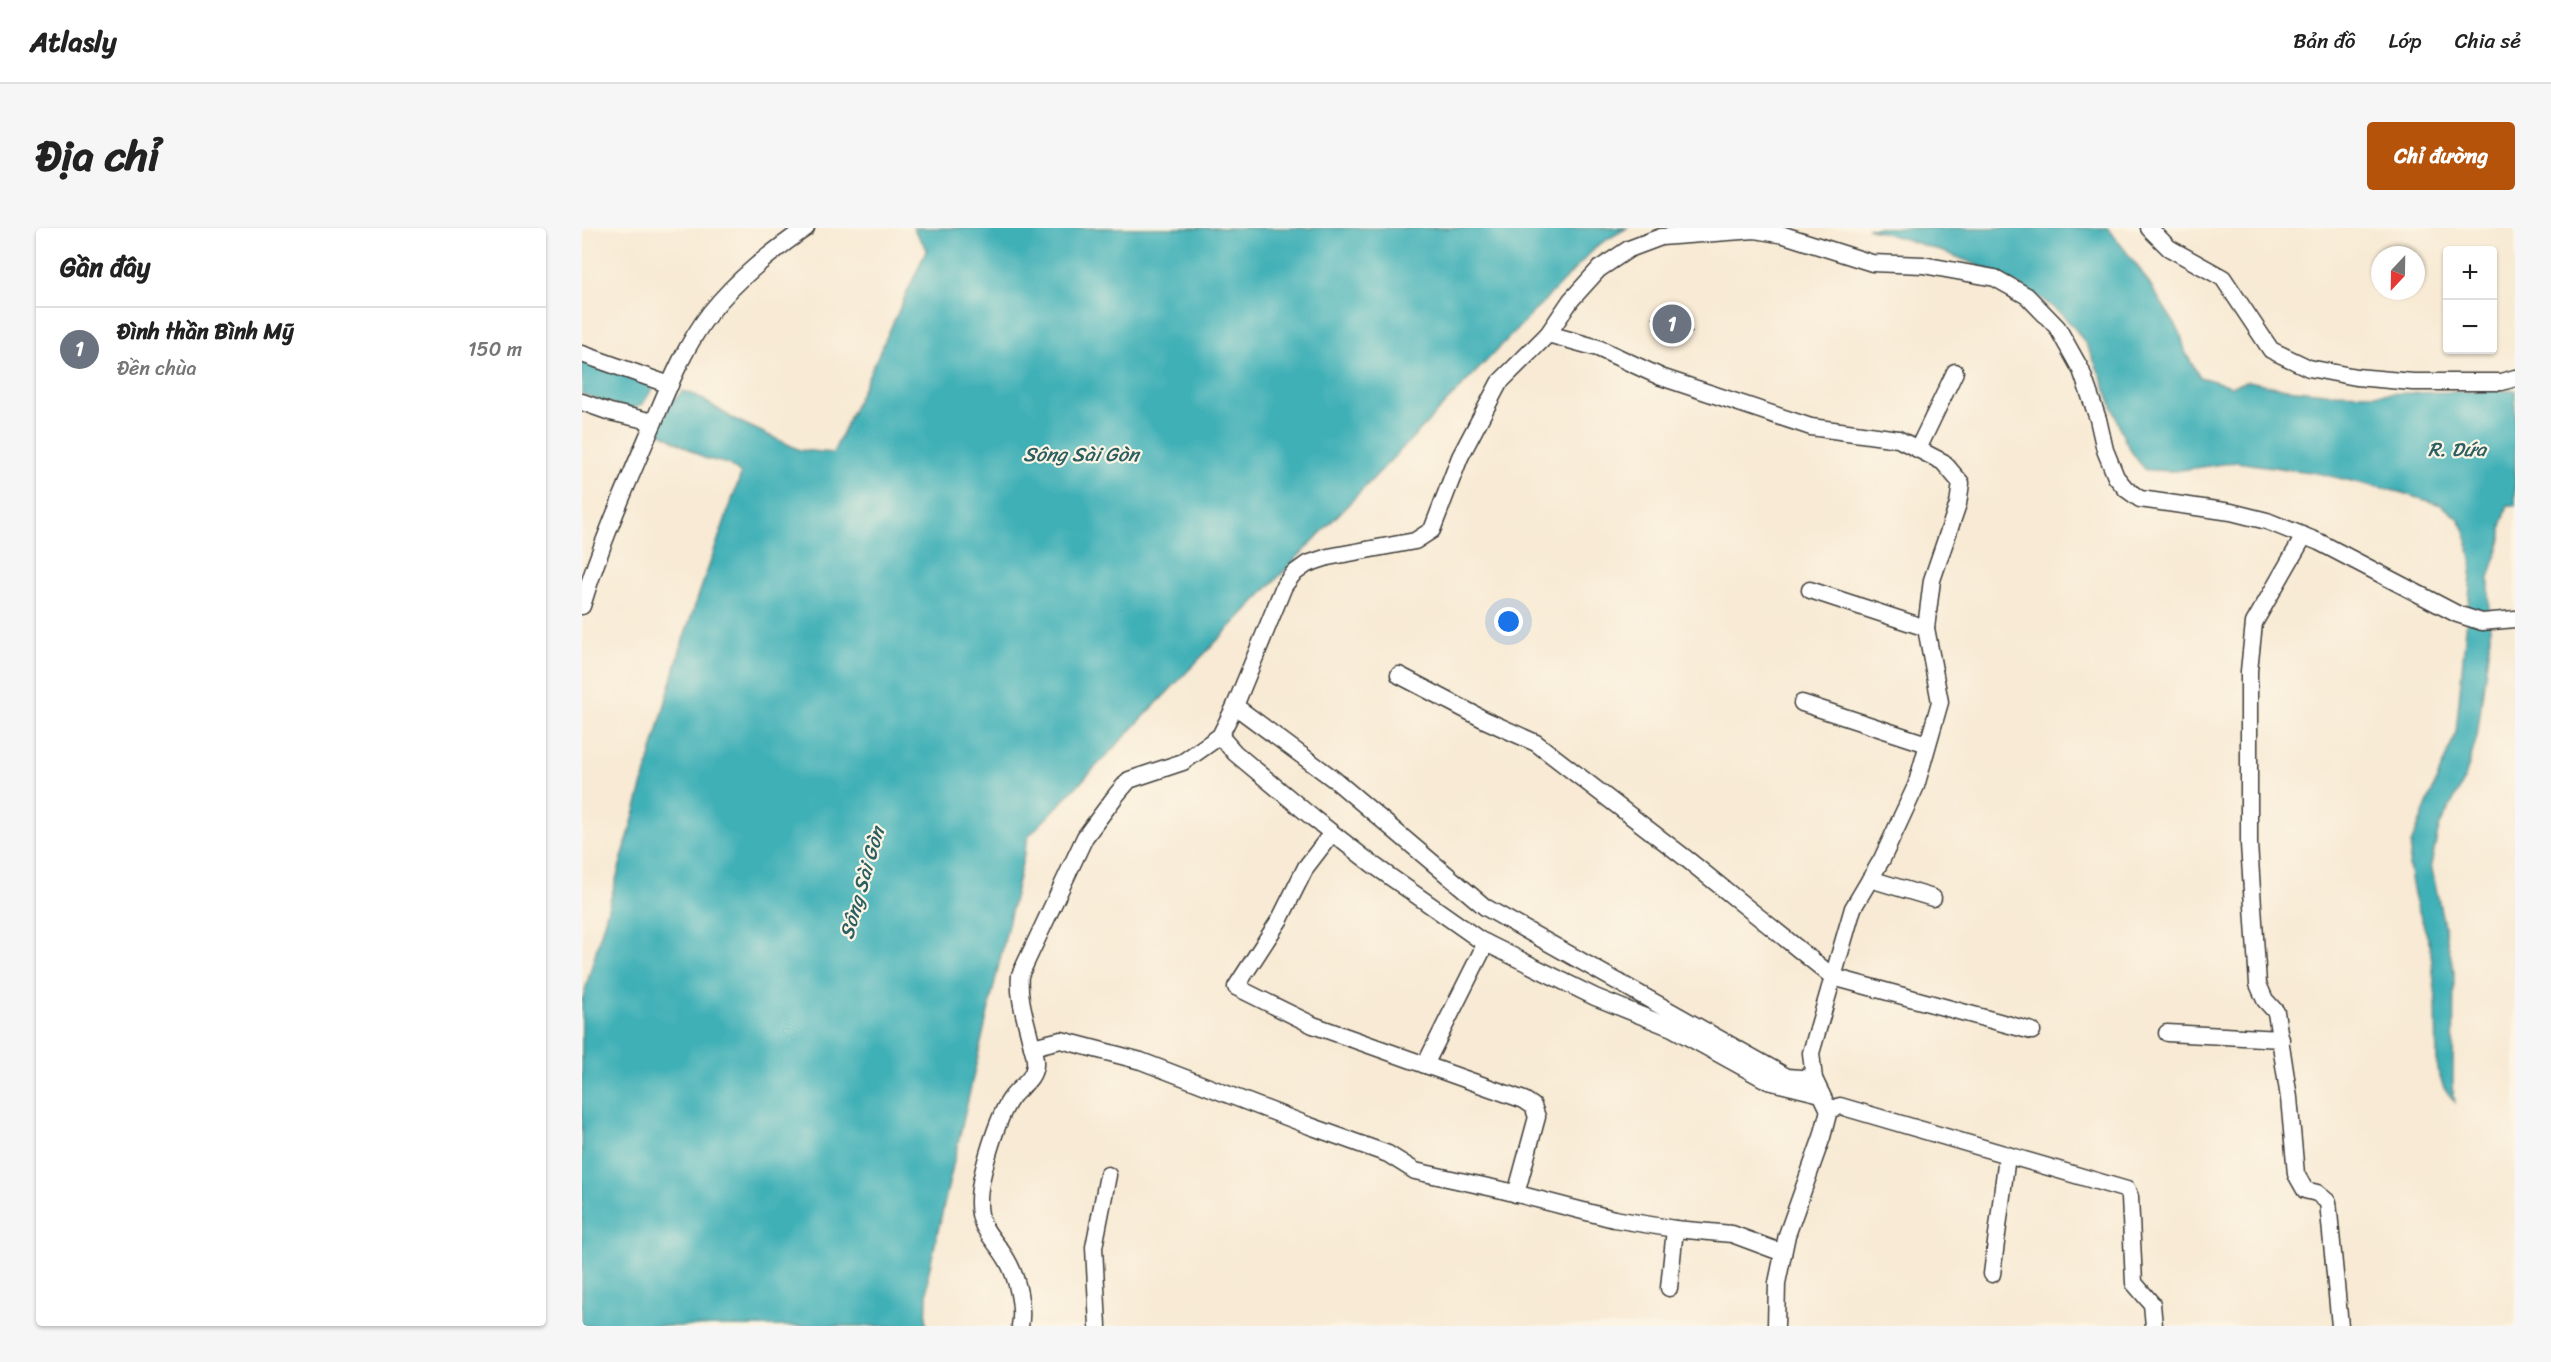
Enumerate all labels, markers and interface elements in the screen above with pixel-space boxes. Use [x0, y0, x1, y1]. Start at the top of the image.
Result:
text: Atlasly [30, 17, 117, 66]
text: Bản đồ [2293, 22, 2355, 60]
text: Lớp [2388, 22, 2422, 60]
text: Chia sẻ [2455, 22, 2521, 60]
text: Địa chỉ [36, 119, 159, 193]
button: Chỉ đường [2367, 122, 2515, 190]
text: Gần đây [60, 244, 150, 290]
north arrow [2371, 246, 2425, 300]
map controls [2443, 246, 2497, 354]
button: + [2443, 246, 2497, 300]
button: − [2443, 300, 2497, 354]
pin: 1 [1652, 302, 1692, 346]
text: Đình thần Bình Mỹ [117, 312, 294, 351]
text: 1 [75, 332, 84, 367]
text: 150 m [468, 332, 522, 367]
text: Đền chùa [117, 351, 196, 386]
water label: R. Dứa [2428, 432, 2488, 467]
water label: Sông Sài Gòn [1023, 437, 1141, 472]
your location [1494, 607, 1523, 636]
water label: Sông Sài Gòn [829, 821, 895, 943]

